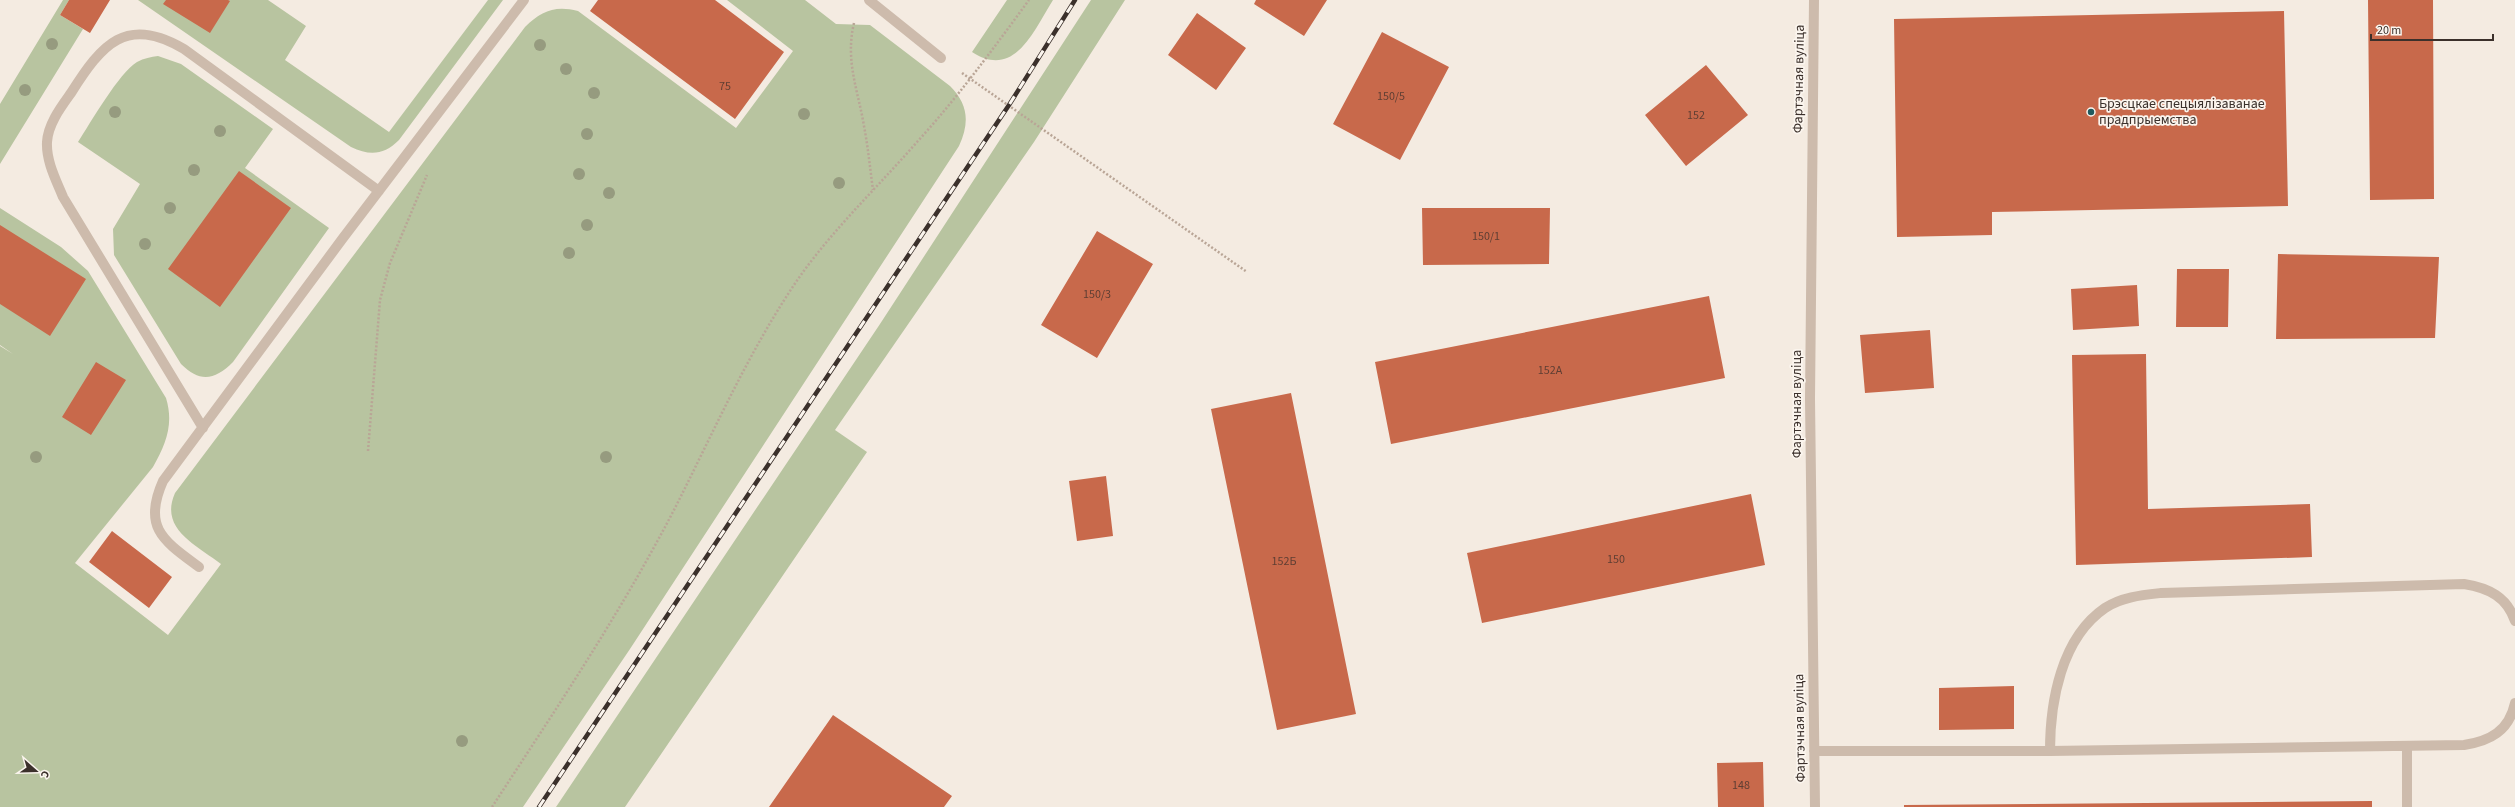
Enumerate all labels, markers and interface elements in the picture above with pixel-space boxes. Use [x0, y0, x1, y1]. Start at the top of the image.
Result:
scale bar [2371, 16, 2493, 42]
text: 20 m [2377, 22, 2401, 39]
street label: Фартэчная вуліца [1788, 25, 1810, 133]
house number: 75 [719, 78, 731, 95]
house number: 150/5 [1377, 88, 1405, 105]
place label: Брэсцкае спецыялізаванае прадпрыемства [2099, 94, 2265, 130]
house number: 152 [1687, 107, 1705, 124]
marker: Брэсцкае спецыялізаванае прадпрыемства [2086, 107, 2096, 117]
house number: 150/1 [1472, 228, 1500, 245]
house number: 150/3 [1083, 286, 1111, 303]
street label: Фартэчная вуліца [1787, 350, 1807, 458]
house number: 152А [1538, 362, 1563, 379]
house number: 150 [1607, 551, 1625, 568]
house number: 152Б [1272, 553, 1296, 570]
street label: Фартэчная вуліца [1789, 674, 1811, 782]
north arrow [16, 751, 56, 791]
text: С [37, 769, 53, 780]
house number: 148 [1732, 777, 1750, 794]

